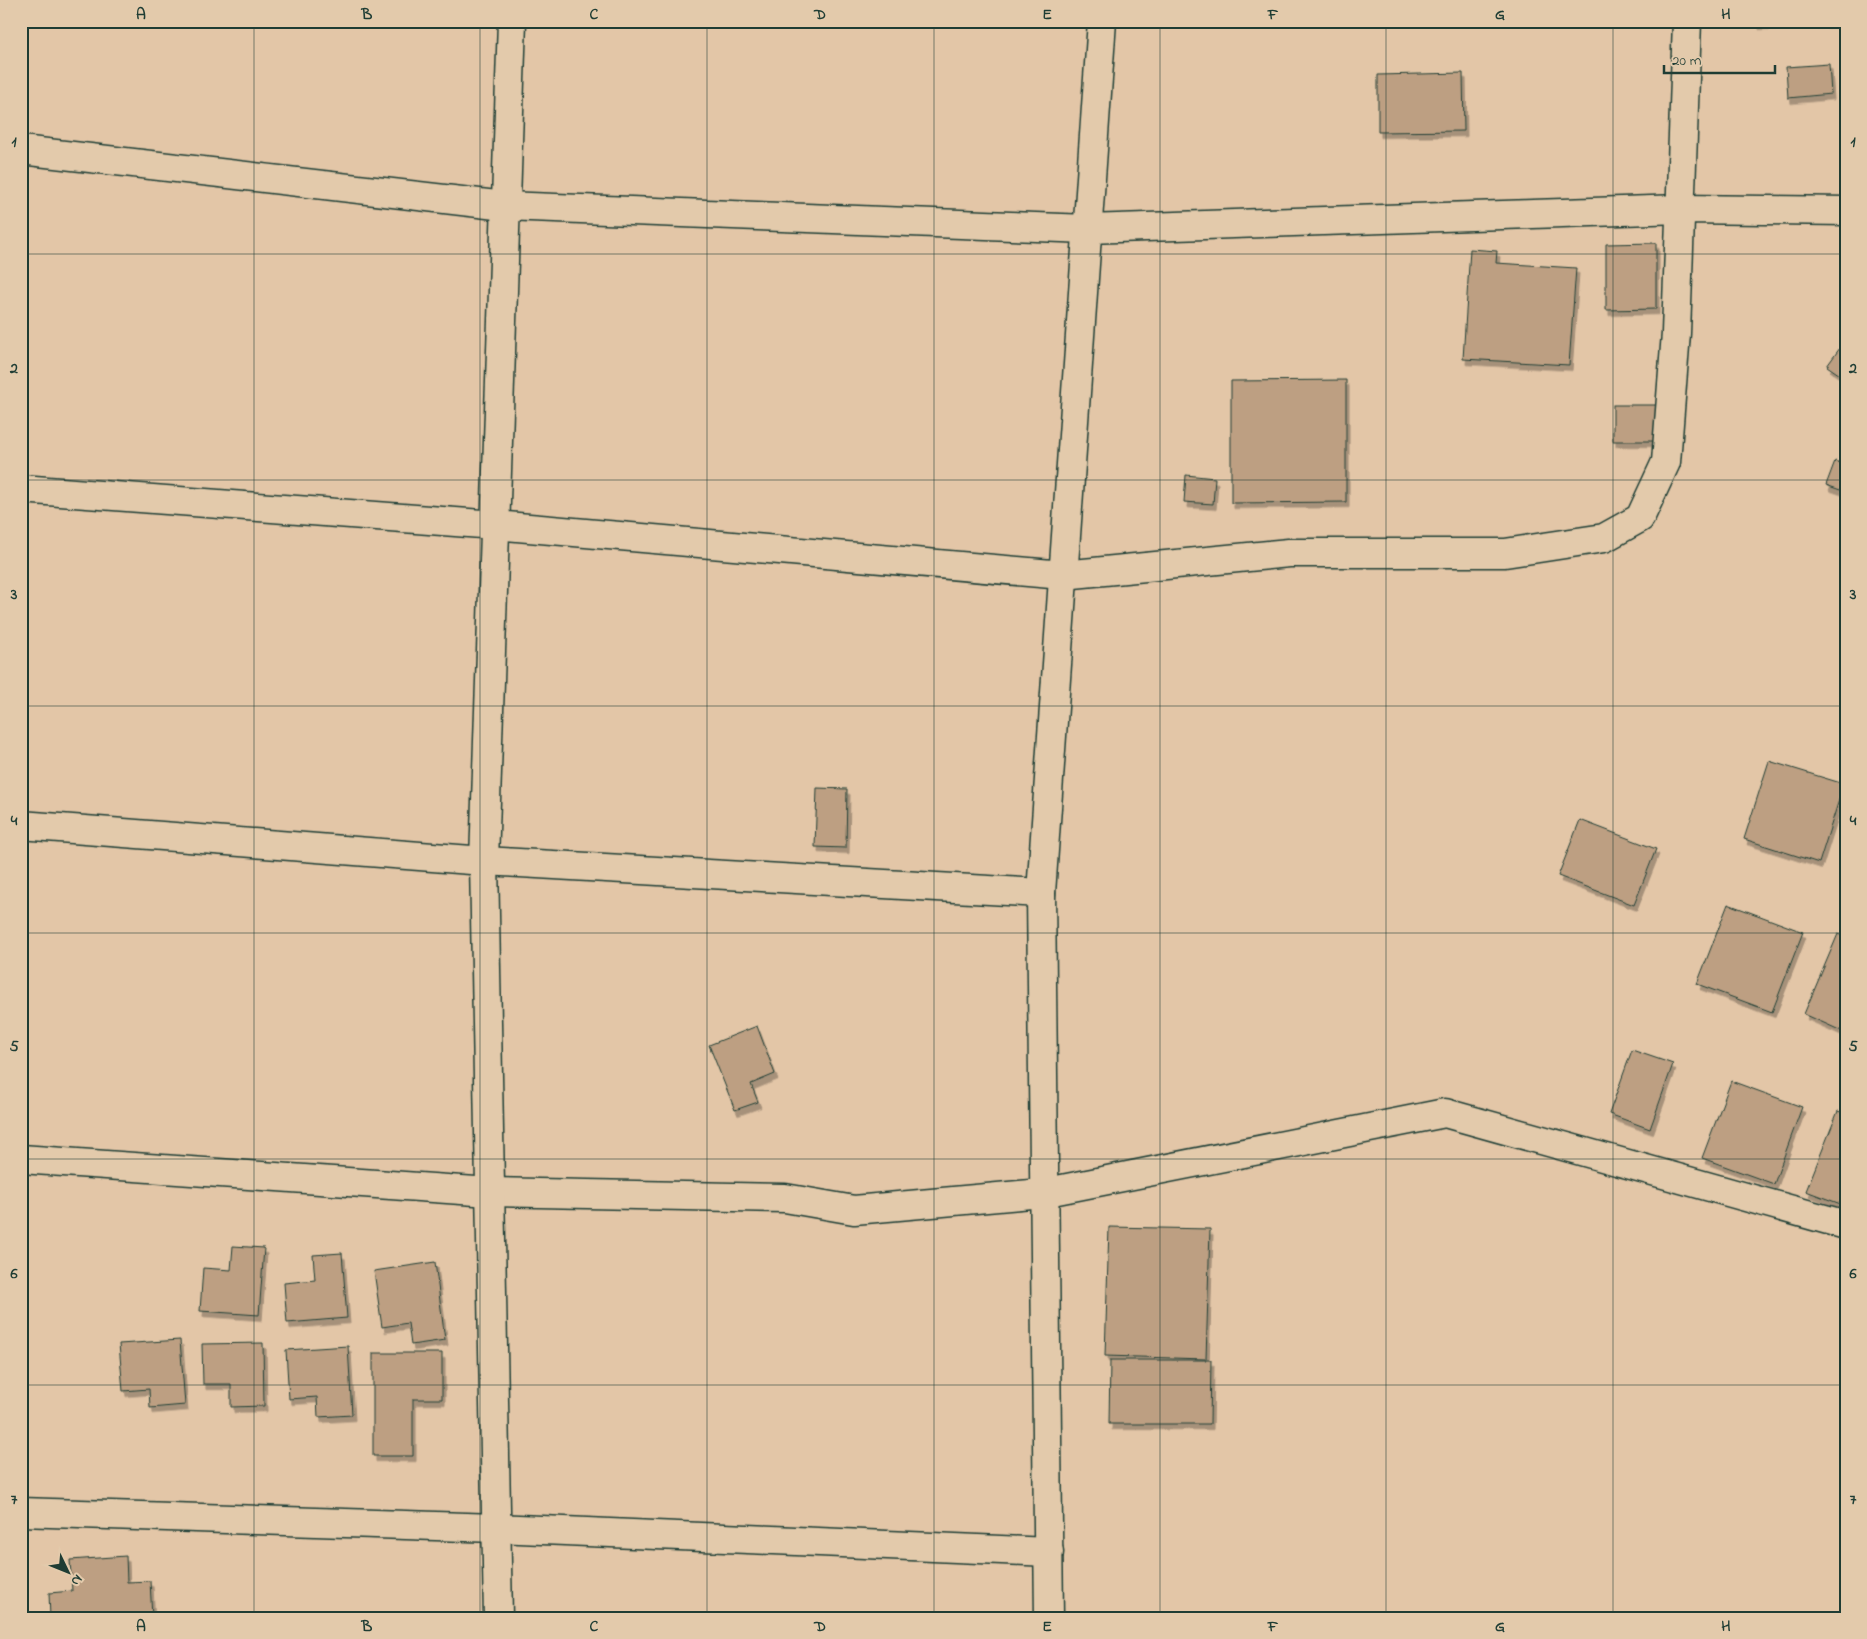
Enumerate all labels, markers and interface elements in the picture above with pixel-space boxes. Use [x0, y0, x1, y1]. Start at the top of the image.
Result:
text: A [136, 3, 146, 27]
text: B [361, 3, 373, 27]
text: C [590, 3, 599, 27]
text: D [813, 3, 826, 27]
text: E [1042, 3, 1052, 27]
text: F [1267, 3, 1279, 27]
text: G [1495, 3, 1505, 27]
text: H [1721, 3, 1731, 27]
scale bar [1664, 42, 1776, 74]
text: 20 m [1672, 50, 1702, 72]
text: 1 [11, 130, 17, 154]
text: 1 [1850, 130, 1856, 154]
text: 2 [9, 357, 18, 381]
text: 2 [1848, 357, 1857, 381]
text: 3 [10, 583, 18, 607]
text: 3 [1849, 583, 1857, 607]
text: 4 [10, 809, 18, 833]
text: 4 [1849, 809, 1857, 833]
text: 5 [9, 1035, 19, 1059]
text: 5 [1848, 1035, 1858, 1059]
text: 6 [9, 1262, 18, 1286]
text: 6 [1848, 1262, 1857, 1286]
text: 7 [11, 1488, 18, 1512]
text: 7 [1850, 1488, 1857, 1512]
north arrow [42, 1546, 92, 1596]
text: N [66, 1569, 87, 1590]
text: A [136, 1615, 146, 1639]
text: B [361, 1615, 373, 1639]
text: C [590, 1615, 599, 1639]
text: D [813, 1615, 826, 1639]
text: E [1042, 1615, 1052, 1639]
text: F [1267, 1615, 1279, 1639]
text: G [1495, 1615, 1505, 1639]
text: H [1721, 1615, 1731, 1639]

